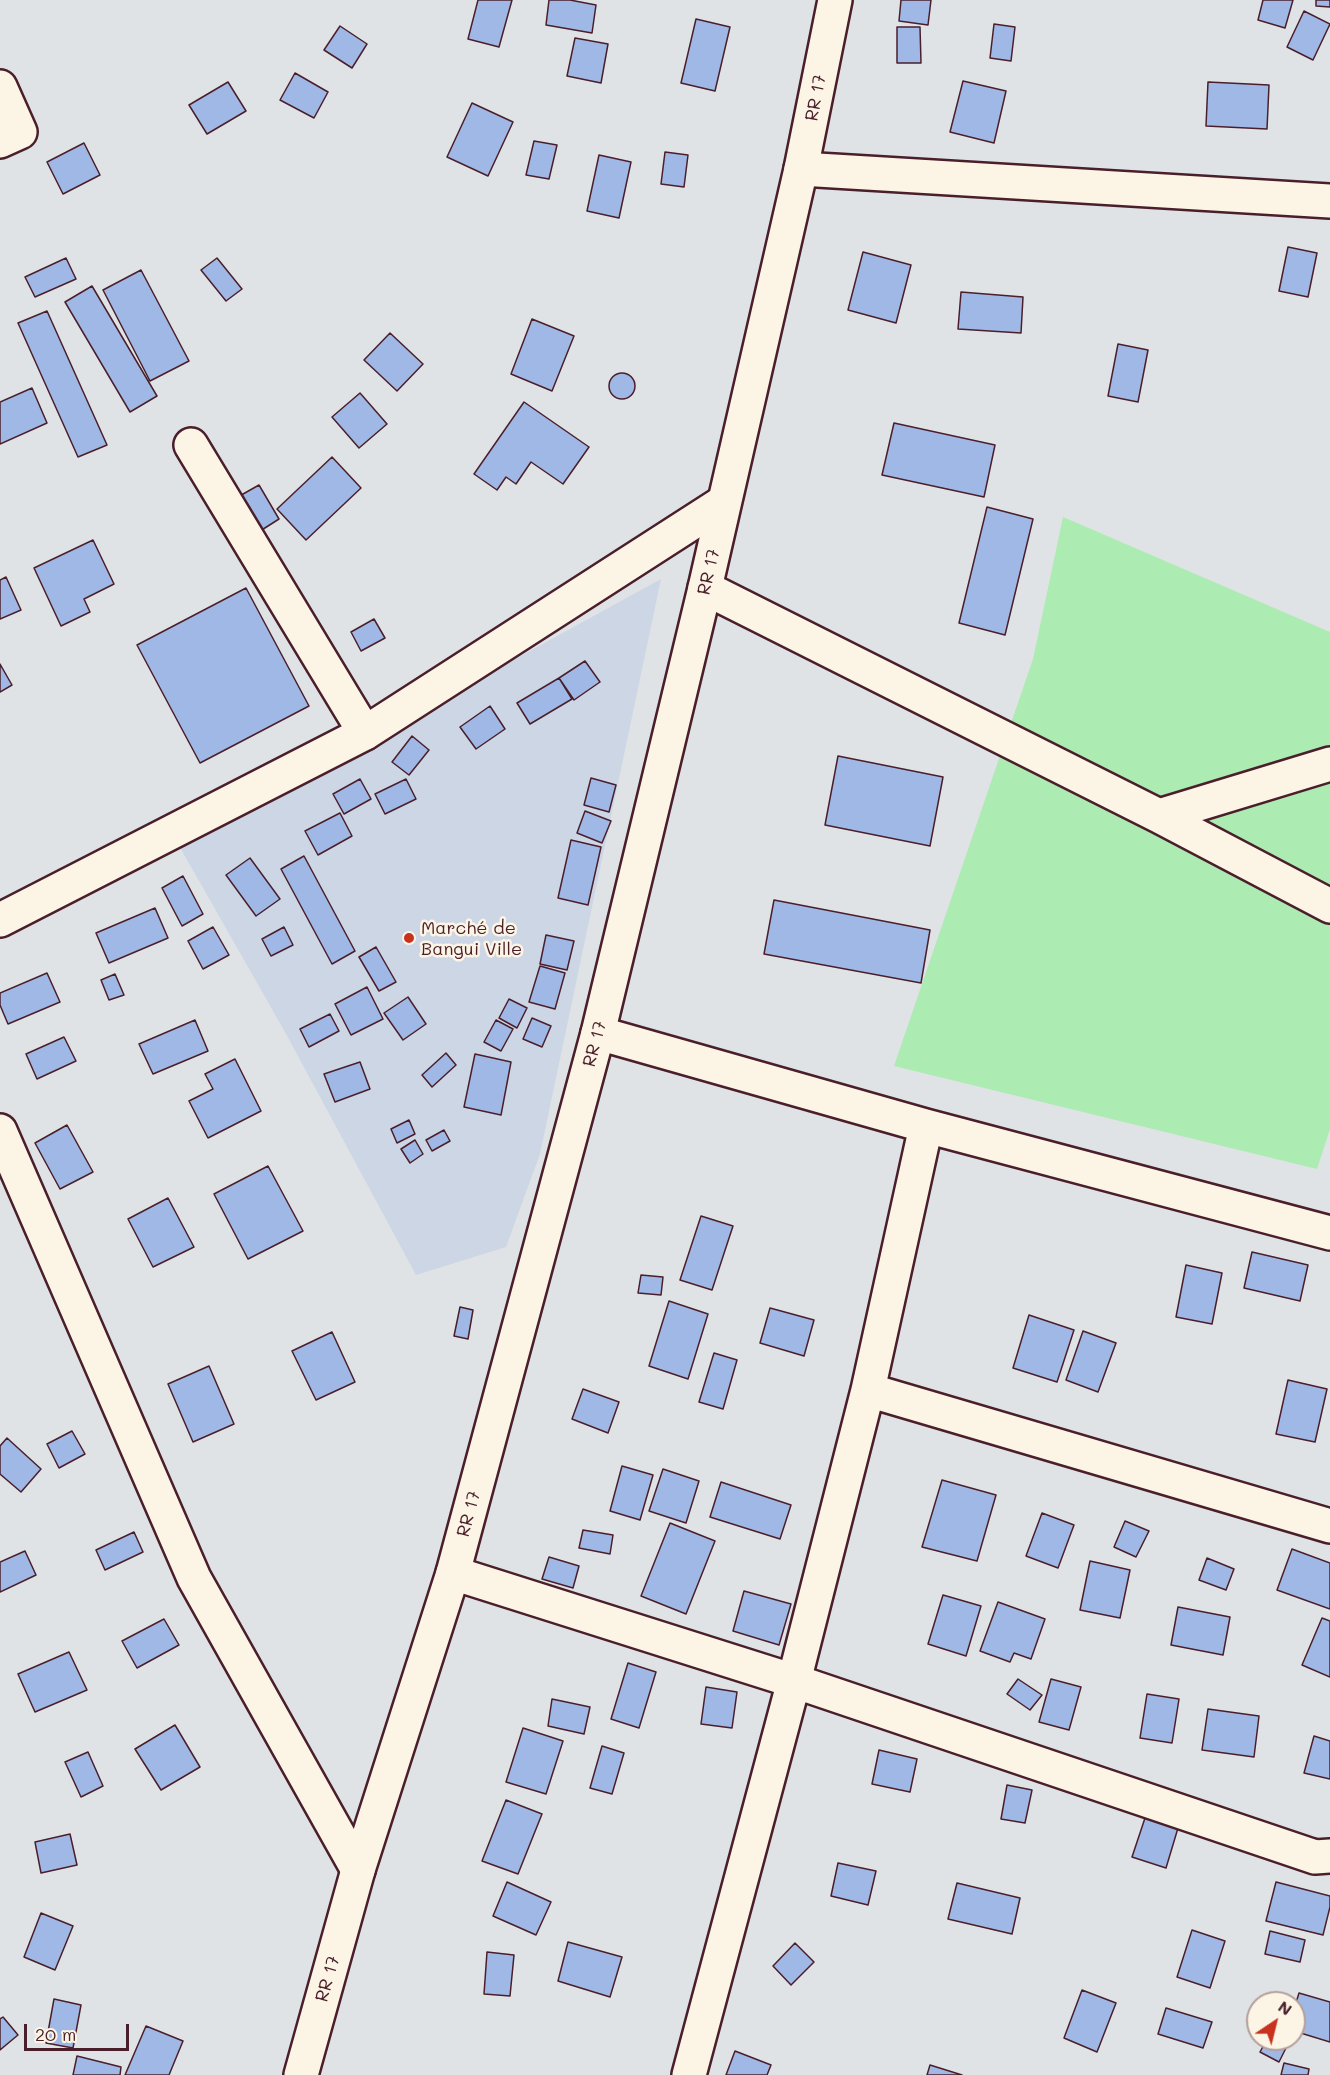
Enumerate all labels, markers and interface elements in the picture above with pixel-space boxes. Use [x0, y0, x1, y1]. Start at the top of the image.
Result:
street label: RR 17 [801, 73, 831, 123]
street label: RR 17 [693, 547, 725, 597]
place label: Marché de Bangui Ville [421, 917, 522, 960]
marker: Marché de Bangui Ville [402, 931, 416, 945]
street label: RR 17 [578, 1019, 612, 1069]
street label: RR 17 [452, 1489, 486, 1539]
street label: RR 17 [311, 1953, 345, 2005]
north arrow [1246, 1991, 1306, 2051]
text: N [1274, 1995, 1296, 2020]
scale bar [27, 2012, 132, 2050]
text: 20 m [35, 2022, 76, 2046]

